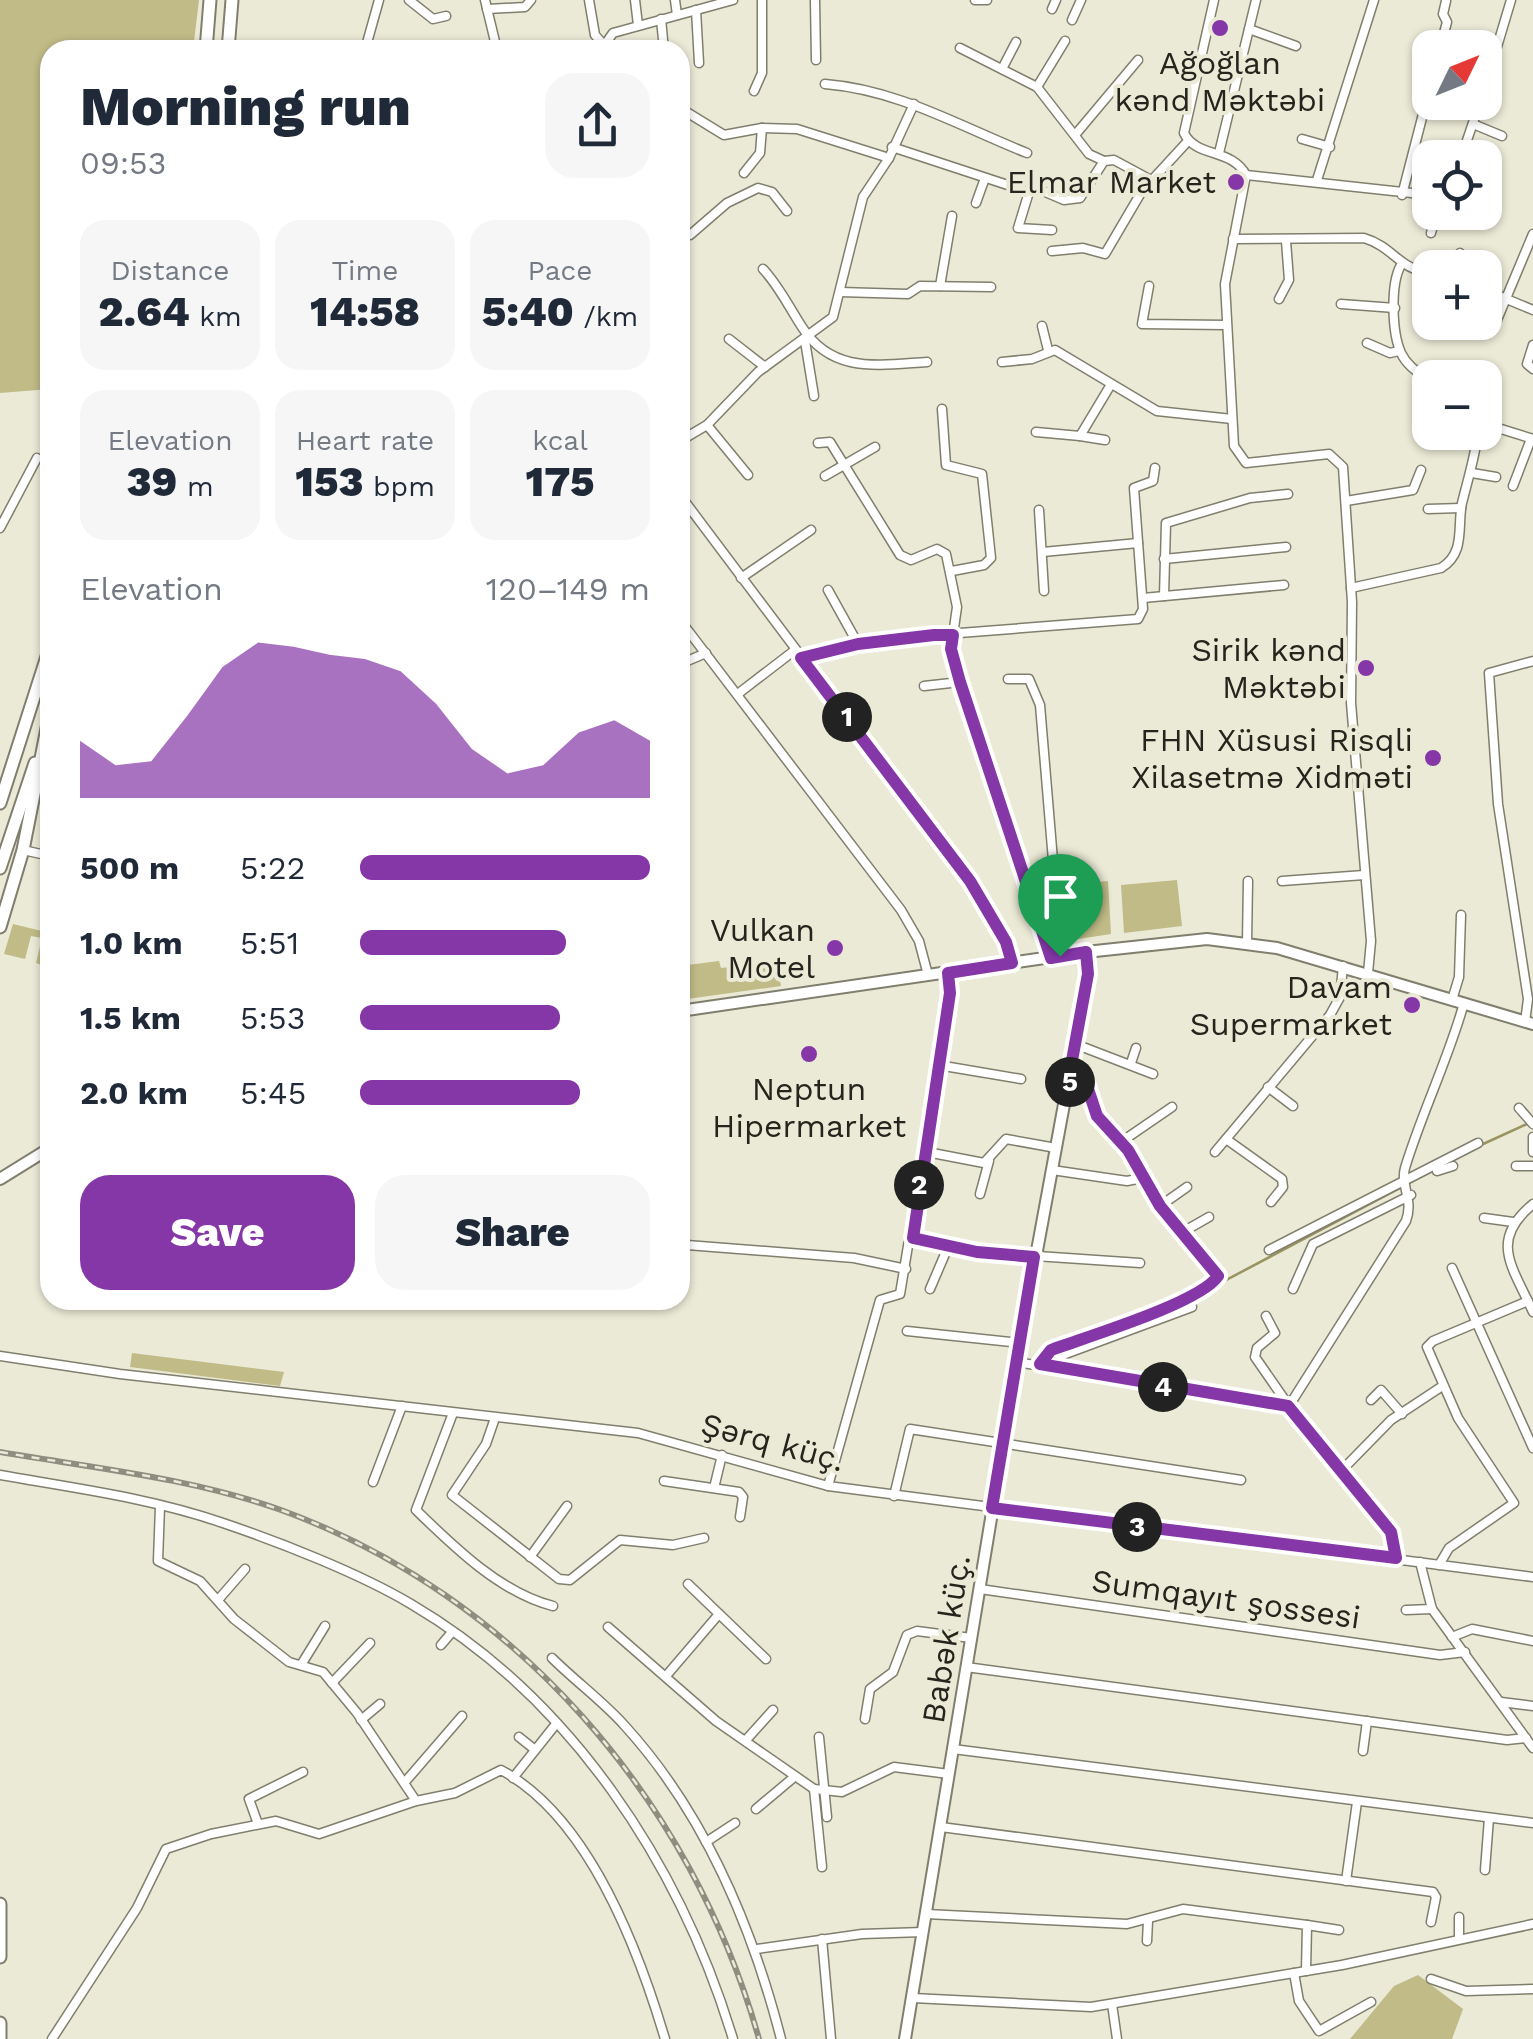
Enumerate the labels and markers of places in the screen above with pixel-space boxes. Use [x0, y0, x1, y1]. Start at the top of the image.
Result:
marker: Ağoğlan kənd Məktəbi [1209, 17, 1231, 39]
place label: Ağoğlan kənd Məktəbi [1115, 44, 1325, 119]
place label: Elmar Market [1007, 163, 1216, 201]
marker: Elmar Market [1225, 171, 1247, 193]
place label: Sirik kənd Məktəbi [1191, 631, 1346, 706]
marker: Sirik kənd Məktəbi [1355, 657, 1377, 679]
pin: 1 [822, 692, 872, 742]
place label: FHN Xüsusi Risqli Xilasetmə Xidməti [1131, 721, 1413, 796]
marker: FHN Xüsusi Risqli Xilasetmə Xidməti [1422, 747, 1444, 769]
pin [1018, 854, 1103, 957]
place label: Vulkan Motel [710, 911, 815, 986]
marker: Vulkan Motel [824, 937, 846, 959]
place label: Davam Supermarket [1190, 968, 1392, 1043]
marker: Davam Supermarket [1401, 994, 1423, 1016]
marker: Neptun Hipermarket [798, 1043, 820, 1065]
pin: 5 [1045, 1057, 1095, 1107]
place label: Neptun Hipermarket [712, 1070, 906, 1145]
pin: 2 [894, 1160, 944, 1210]
pin: 4 [1138, 1362, 1188, 1412]
pin: 3 [1112, 1502, 1162, 1552]

